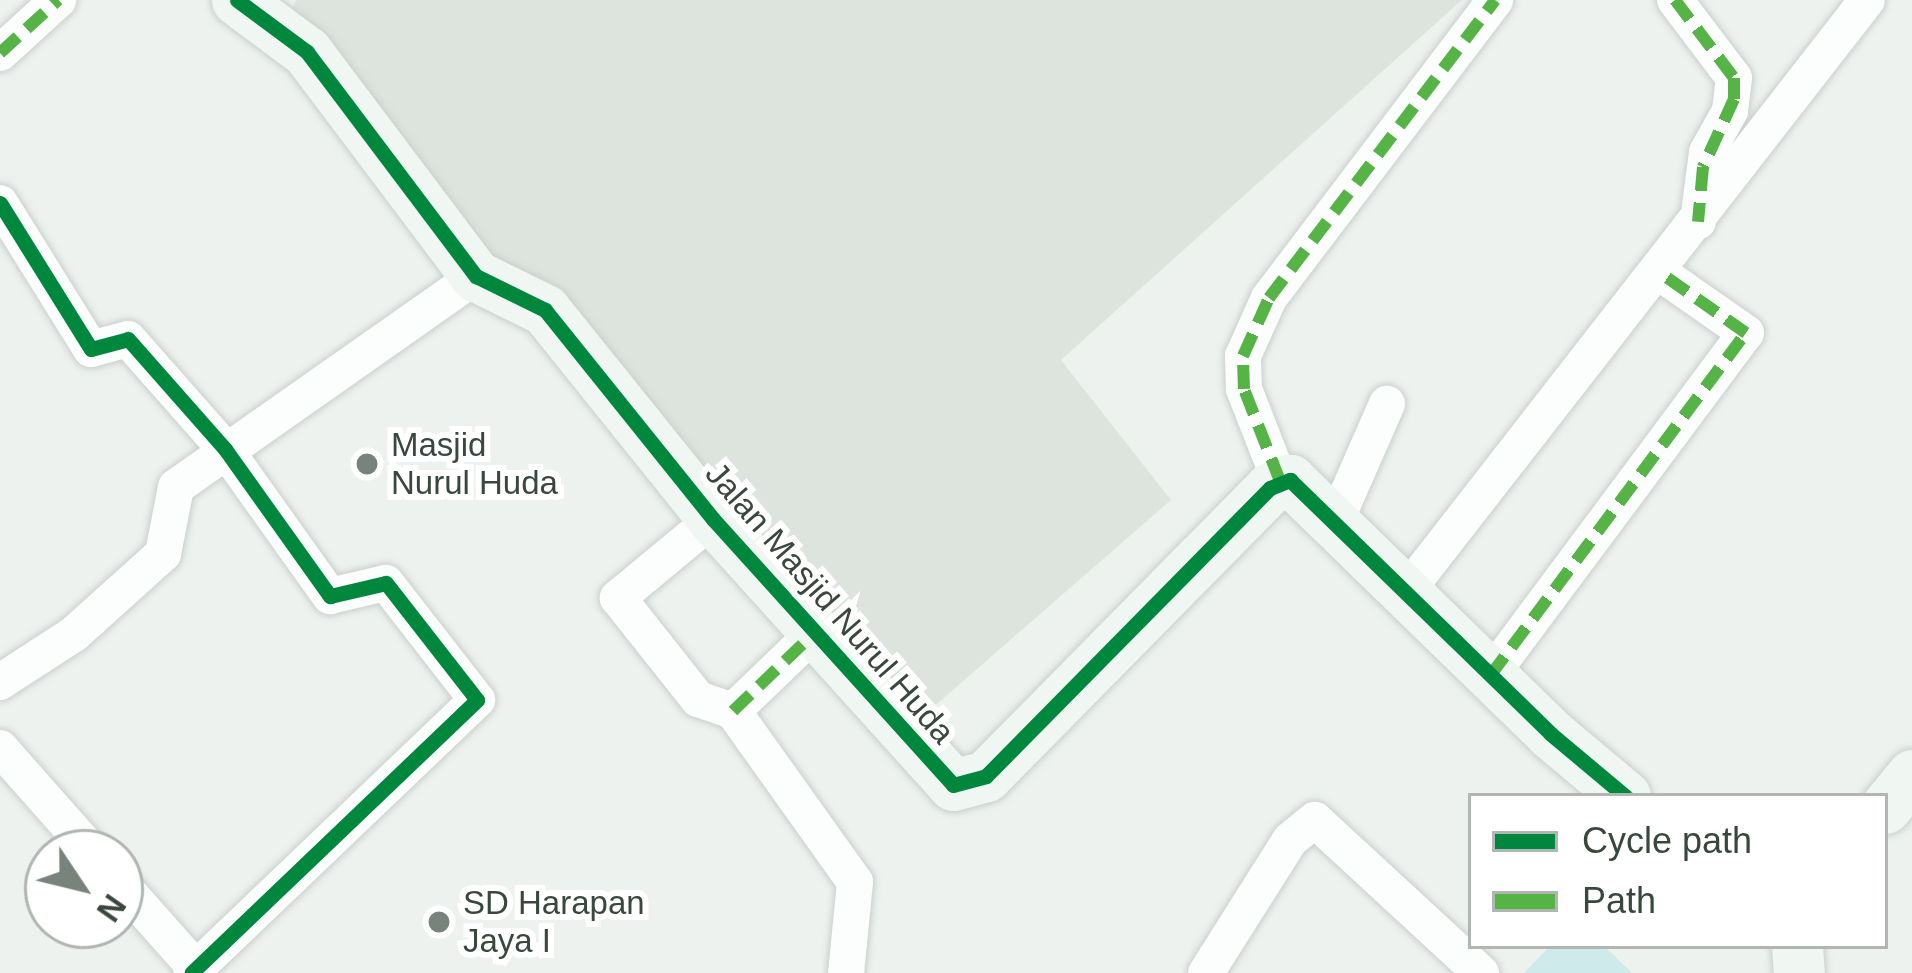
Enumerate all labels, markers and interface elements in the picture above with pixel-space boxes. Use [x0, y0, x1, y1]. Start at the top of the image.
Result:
place label: Masjid Nurul Huda [391, 425, 558, 503]
marker: Masjid Nurul Huda [354, 451, 380, 477]
street label: Jalan Masjid Nurul Huda [697, 454, 963, 752]
legend [1468, 793, 1888, 949]
text: Cycle path [1582, 820, 1752, 861]
north arrow [24, 829, 144, 949]
text: Path [1582, 880, 1656, 921]
place label: SD Harapan Jaya I [463, 883, 645, 961]
text: N [89, 888, 133, 929]
marker: SD Harapan Jaya I [426, 909, 452, 935]

